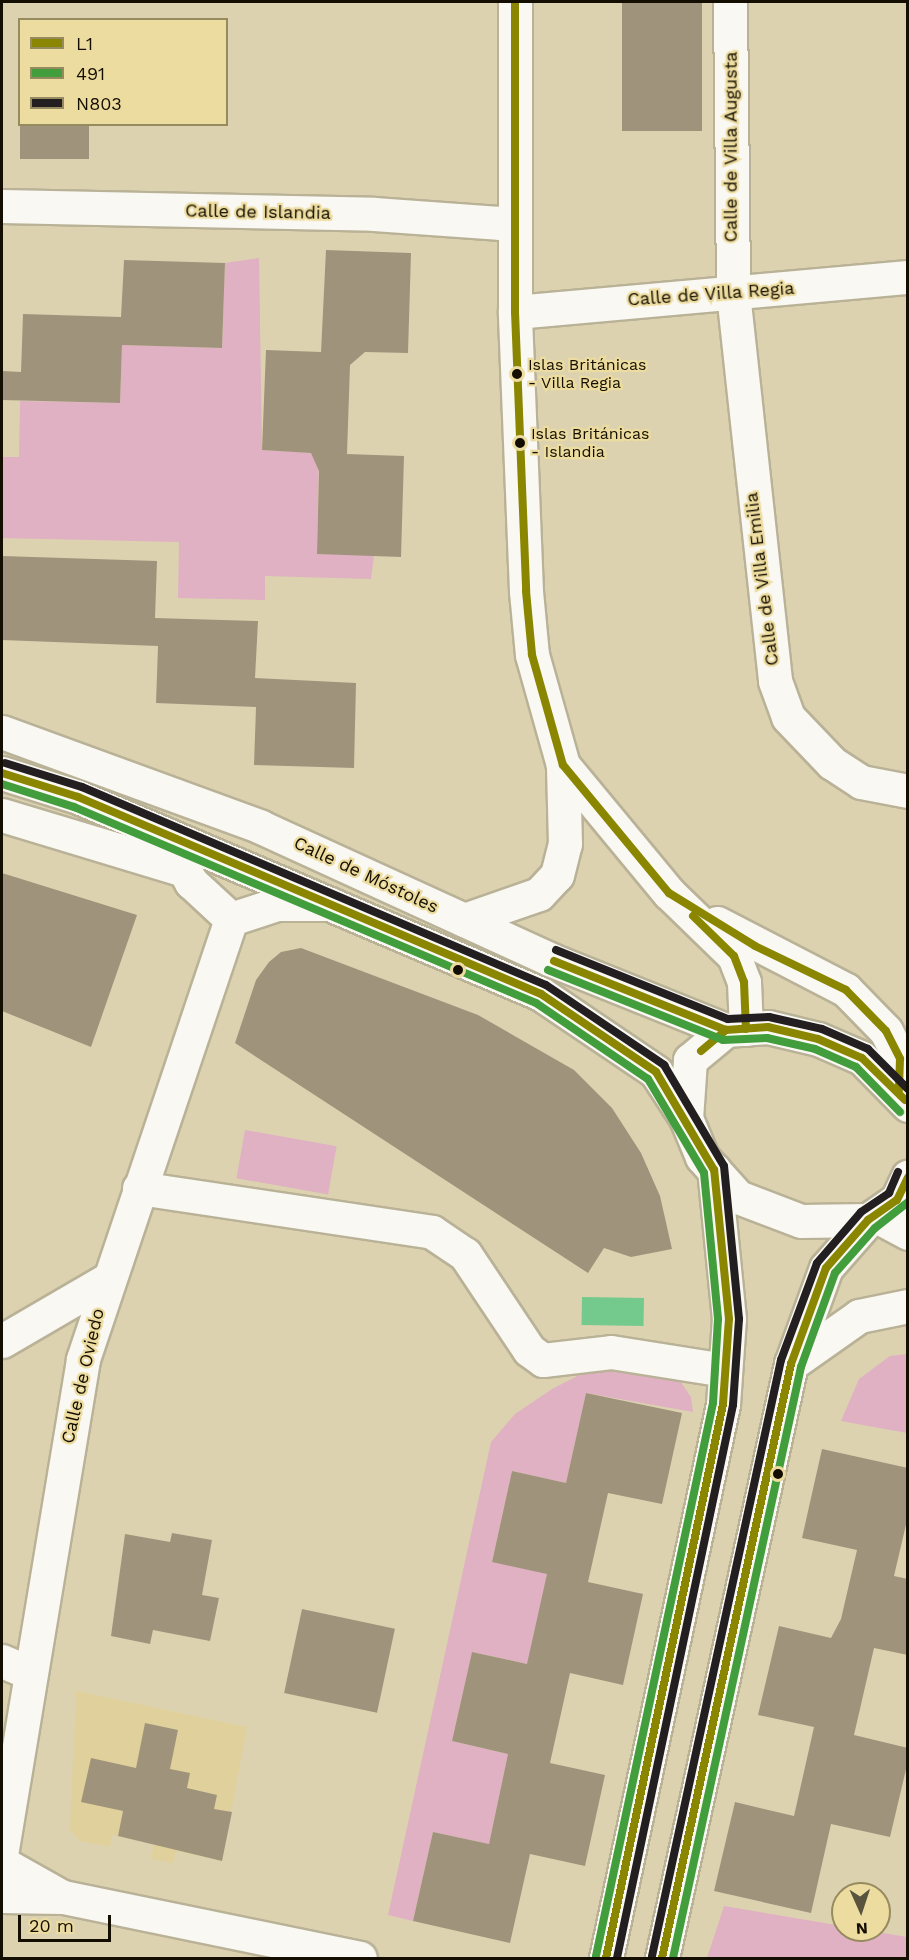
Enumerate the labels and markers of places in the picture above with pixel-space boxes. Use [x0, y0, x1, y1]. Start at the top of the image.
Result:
place label: Islas Británicas - Villa Regia [528, 355, 646, 393]
marker: Islas Británicas - Villa Regia [511, 368, 523, 380]
place label: Islas Británicas - Islandia [531, 424, 649, 462]
marker: Islas Británicas - Islandia [514, 437, 526, 449]
unlabelled marker [452, 964, 464, 976]
unlabelled marker [772, 1468, 784, 1480]

